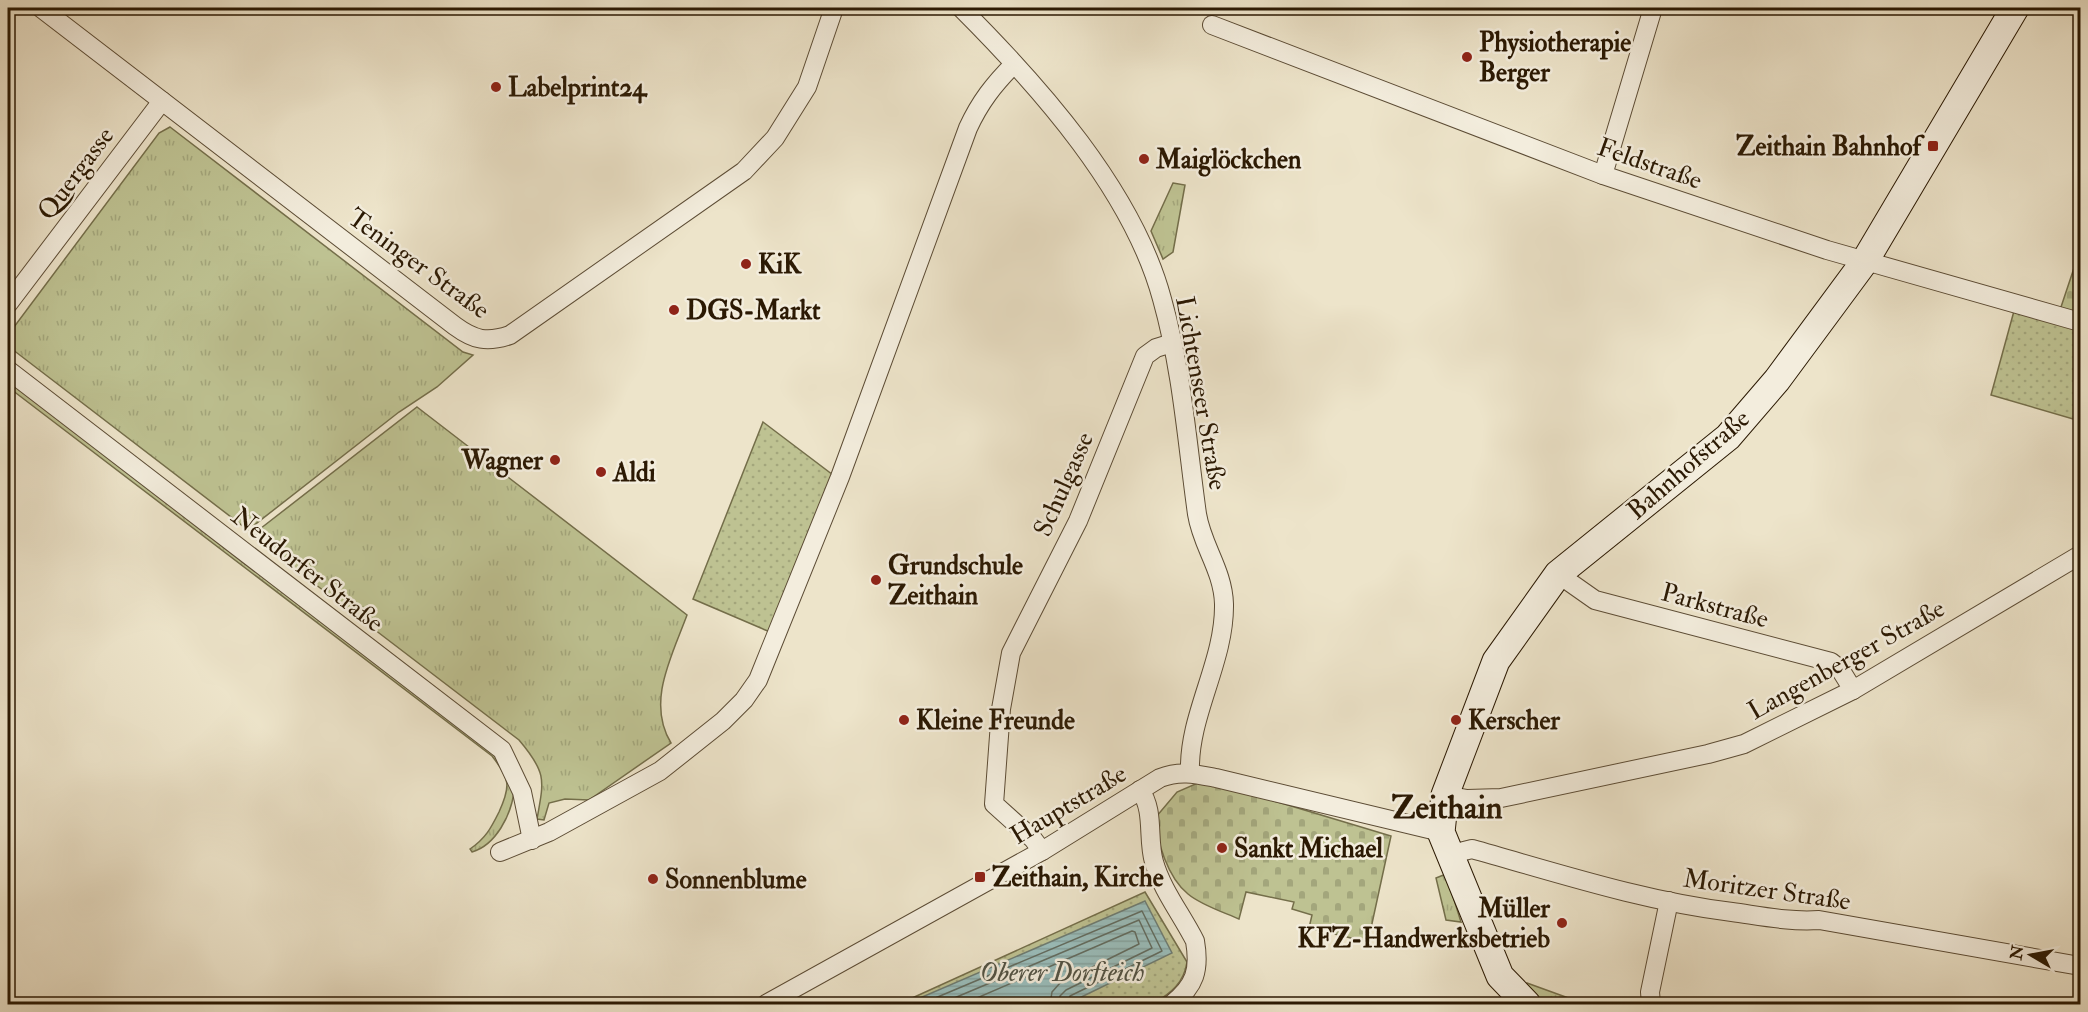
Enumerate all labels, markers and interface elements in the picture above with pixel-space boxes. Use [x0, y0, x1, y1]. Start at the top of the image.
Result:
place label: Physiotherapie Berger [1479, 27, 1631, 90]
marker: Physiotherapie Berger [1460, 50, 1474, 64]
place label: Labelprint24 [508, 72, 648, 105]
marker: Labelprint24 [489, 80, 503, 94]
street label: Quergasse [31, 121, 121, 226]
street label: Feldstraße [1593, 131, 1706, 197]
place label: Zeithain Bahnhof [1736, 131, 1926, 163]
marker: Zeithain Bahnhof [1926, 139, 1940, 153]
place label: Maiglöckchen [1155, 144, 1302, 177]
marker: Maiglöckchen [1137, 152, 1151, 166]
street label: Teninger Straße [341, 202, 496, 326]
place label: KiK [758, 249, 802, 281]
marker: KiK [739, 257, 753, 271]
street label: Lichtenseer Straße [1168, 294, 1234, 493]
place label: DGS-Markt [686, 295, 821, 327]
marker: DGS-Markt [667, 303, 681, 317]
street label: Bahnhofstraße [1621, 403, 1757, 527]
street label: Schulgasse [1027, 427, 1101, 541]
place label: Wagner [460, 445, 543, 478]
marker: Wagner [548, 453, 562, 467]
place label: Aldi [612, 457, 656, 489]
marker: Aldi [594, 465, 608, 479]
street label: Neudorfer Straße [225, 500, 390, 639]
place label: Grundschule Zeithain [888, 550, 1023, 612]
marker: Grundschule Zeithain [869, 573, 883, 587]
street label: Parkstraße [1658, 576, 1772, 636]
street label: Langenberger Straße [1742, 592, 1951, 727]
place label: Kleine Freunde [916, 705, 1075, 737]
place label: Kerscher [1468, 705, 1560, 737]
marker: Kleine Freunde [897, 713, 911, 727]
marker: Kerscher [1449, 713, 1463, 727]
street label: Hauptstraße [1005, 758, 1133, 853]
district label: Zeithain [1391, 788, 1503, 828]
place label: Sankt Michael [1234, 833, 1383, 865]
marker: Sankt Michael [1215, 841, 1229, 855]
place label: Zeithain, Kirche [992, 862, 1164, 894]
street label: Moritzer Straße [1681, 862, 1853, 918]
place label: Sonnenblume [665, 864, 807, 896]
marker: Zeithain, Kirche [973, 870, 987, 884]
marker: Sonnenblume [646, 872, 660, 886]
place label: Müller KFZ-Handwerksbetrieb [1297, 893, 1550, 955]
marker: Müller KFZ-Handwerksbetrieb [1555, 916, 1569, 930]
north arrow [2001, 925, 2061, 985]
text: N [2006, 943, 2028, 962]
water label: Oberer Dorfteich [979, 956, 1145, 989]

